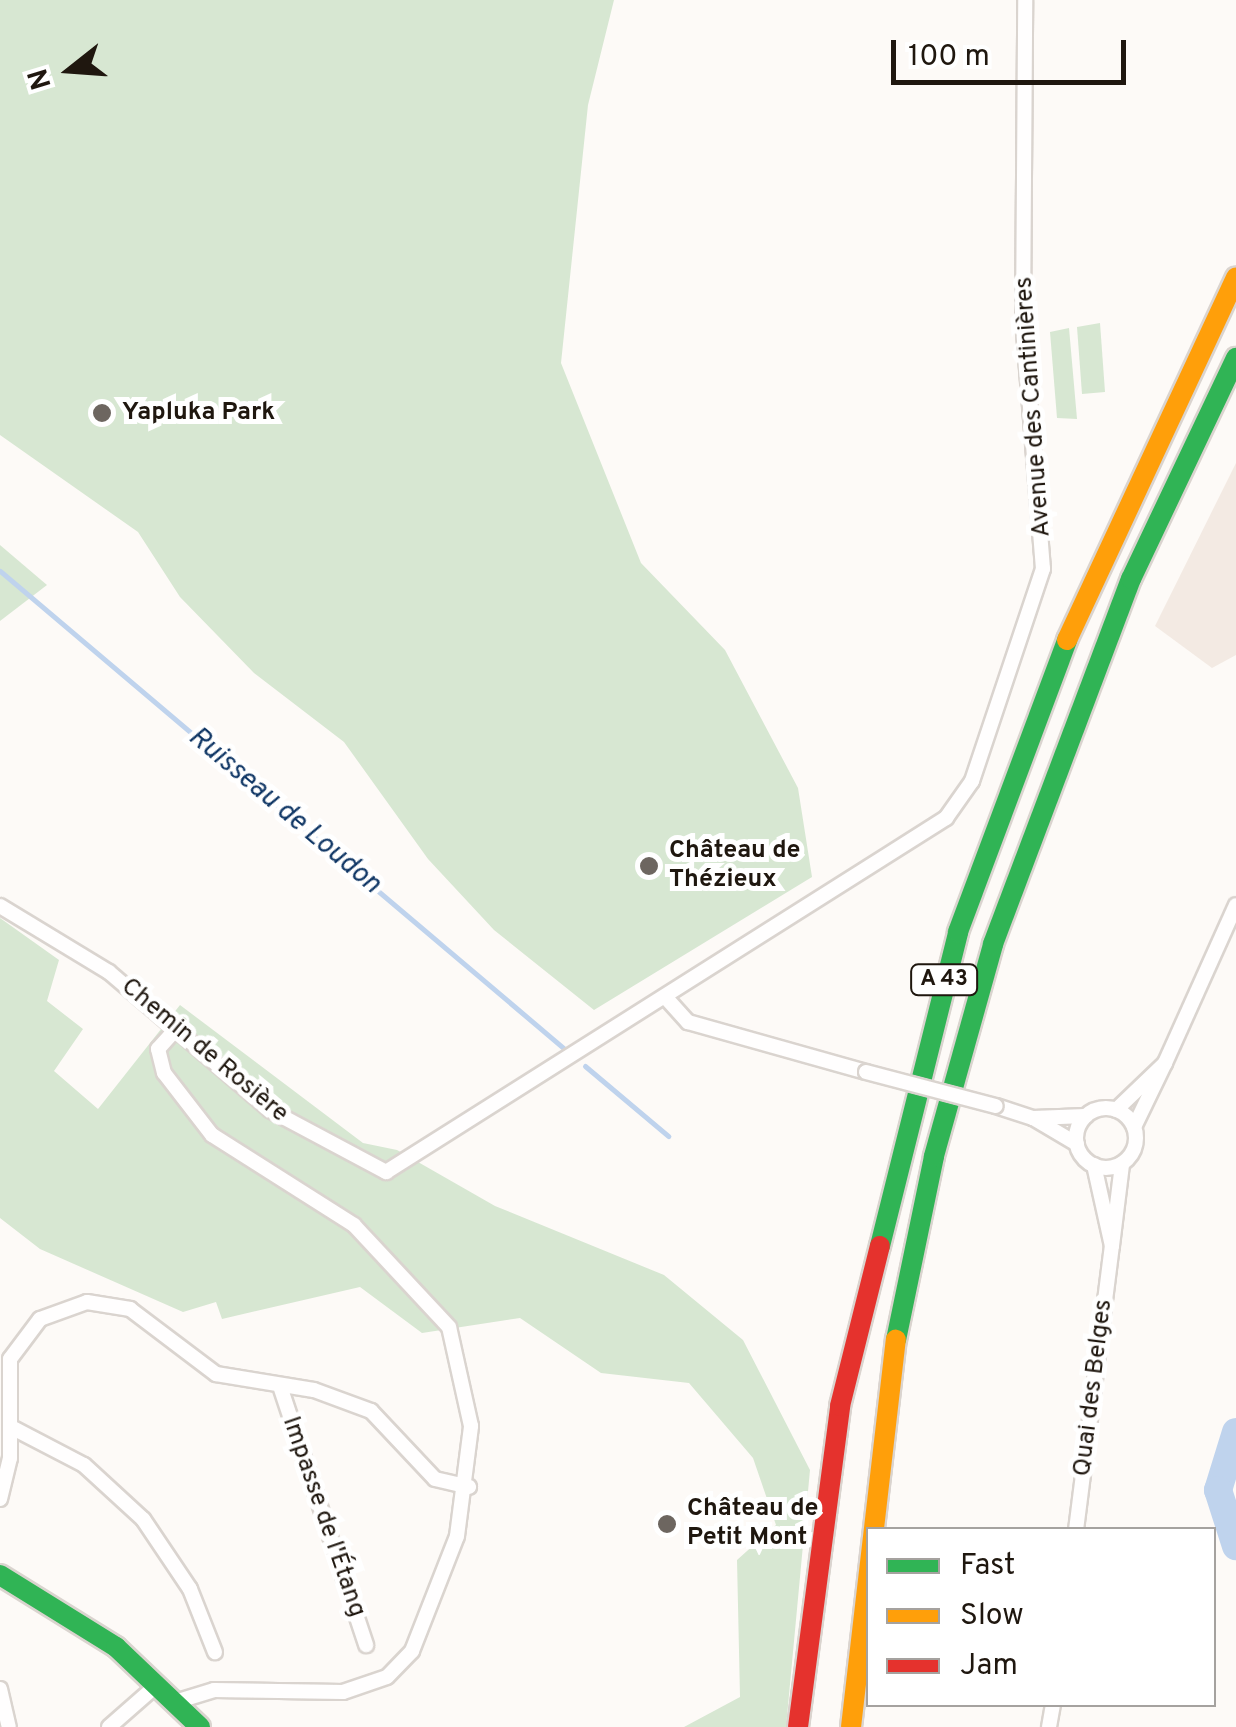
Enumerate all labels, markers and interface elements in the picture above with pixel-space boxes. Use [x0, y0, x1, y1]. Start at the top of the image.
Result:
north arrow [20, 20, 120, 120]
scale bar [896, 20, 1131, 82]
text: 100 m [908, 39, 990, 76]
text: N [21, 64, 61, 94]
street label: Avenue des Cantinières [1010, 276, 1058, 538]
place label: Yapluka Park [122, 398, 275, 428]
marker: Yapluka Park [91, 402, 113, 424]
water label: Ruisseau de Loudon [181, 721, 387, 901]
place label: Château de Thézieux [669, 837, 800, 896]
marker: Château de Thézieux [638, 855, 660, 877]
road number: A 43 [909, 963, 979, 997]
street label: Chemin de Rosière [114, 972, 294, 1130]
street label: Quai des Belges [1068, 1298, 1120, 1478]
street label: Impasse de l'Étang [275, 1413, 371, 1621]
place label: Château de Petit Mont [687, 1495, 818, 1554]
marker: Château de Petit Mont [656, 1513, 678, 1535]
legend [866, 1527, 1216, 1707]
text: Fast [960, 1548, 1015, 1585]
text: Slow [960, 1598, 1024, 1635]
text: Jam [960, 1648, 1018, 1685]

